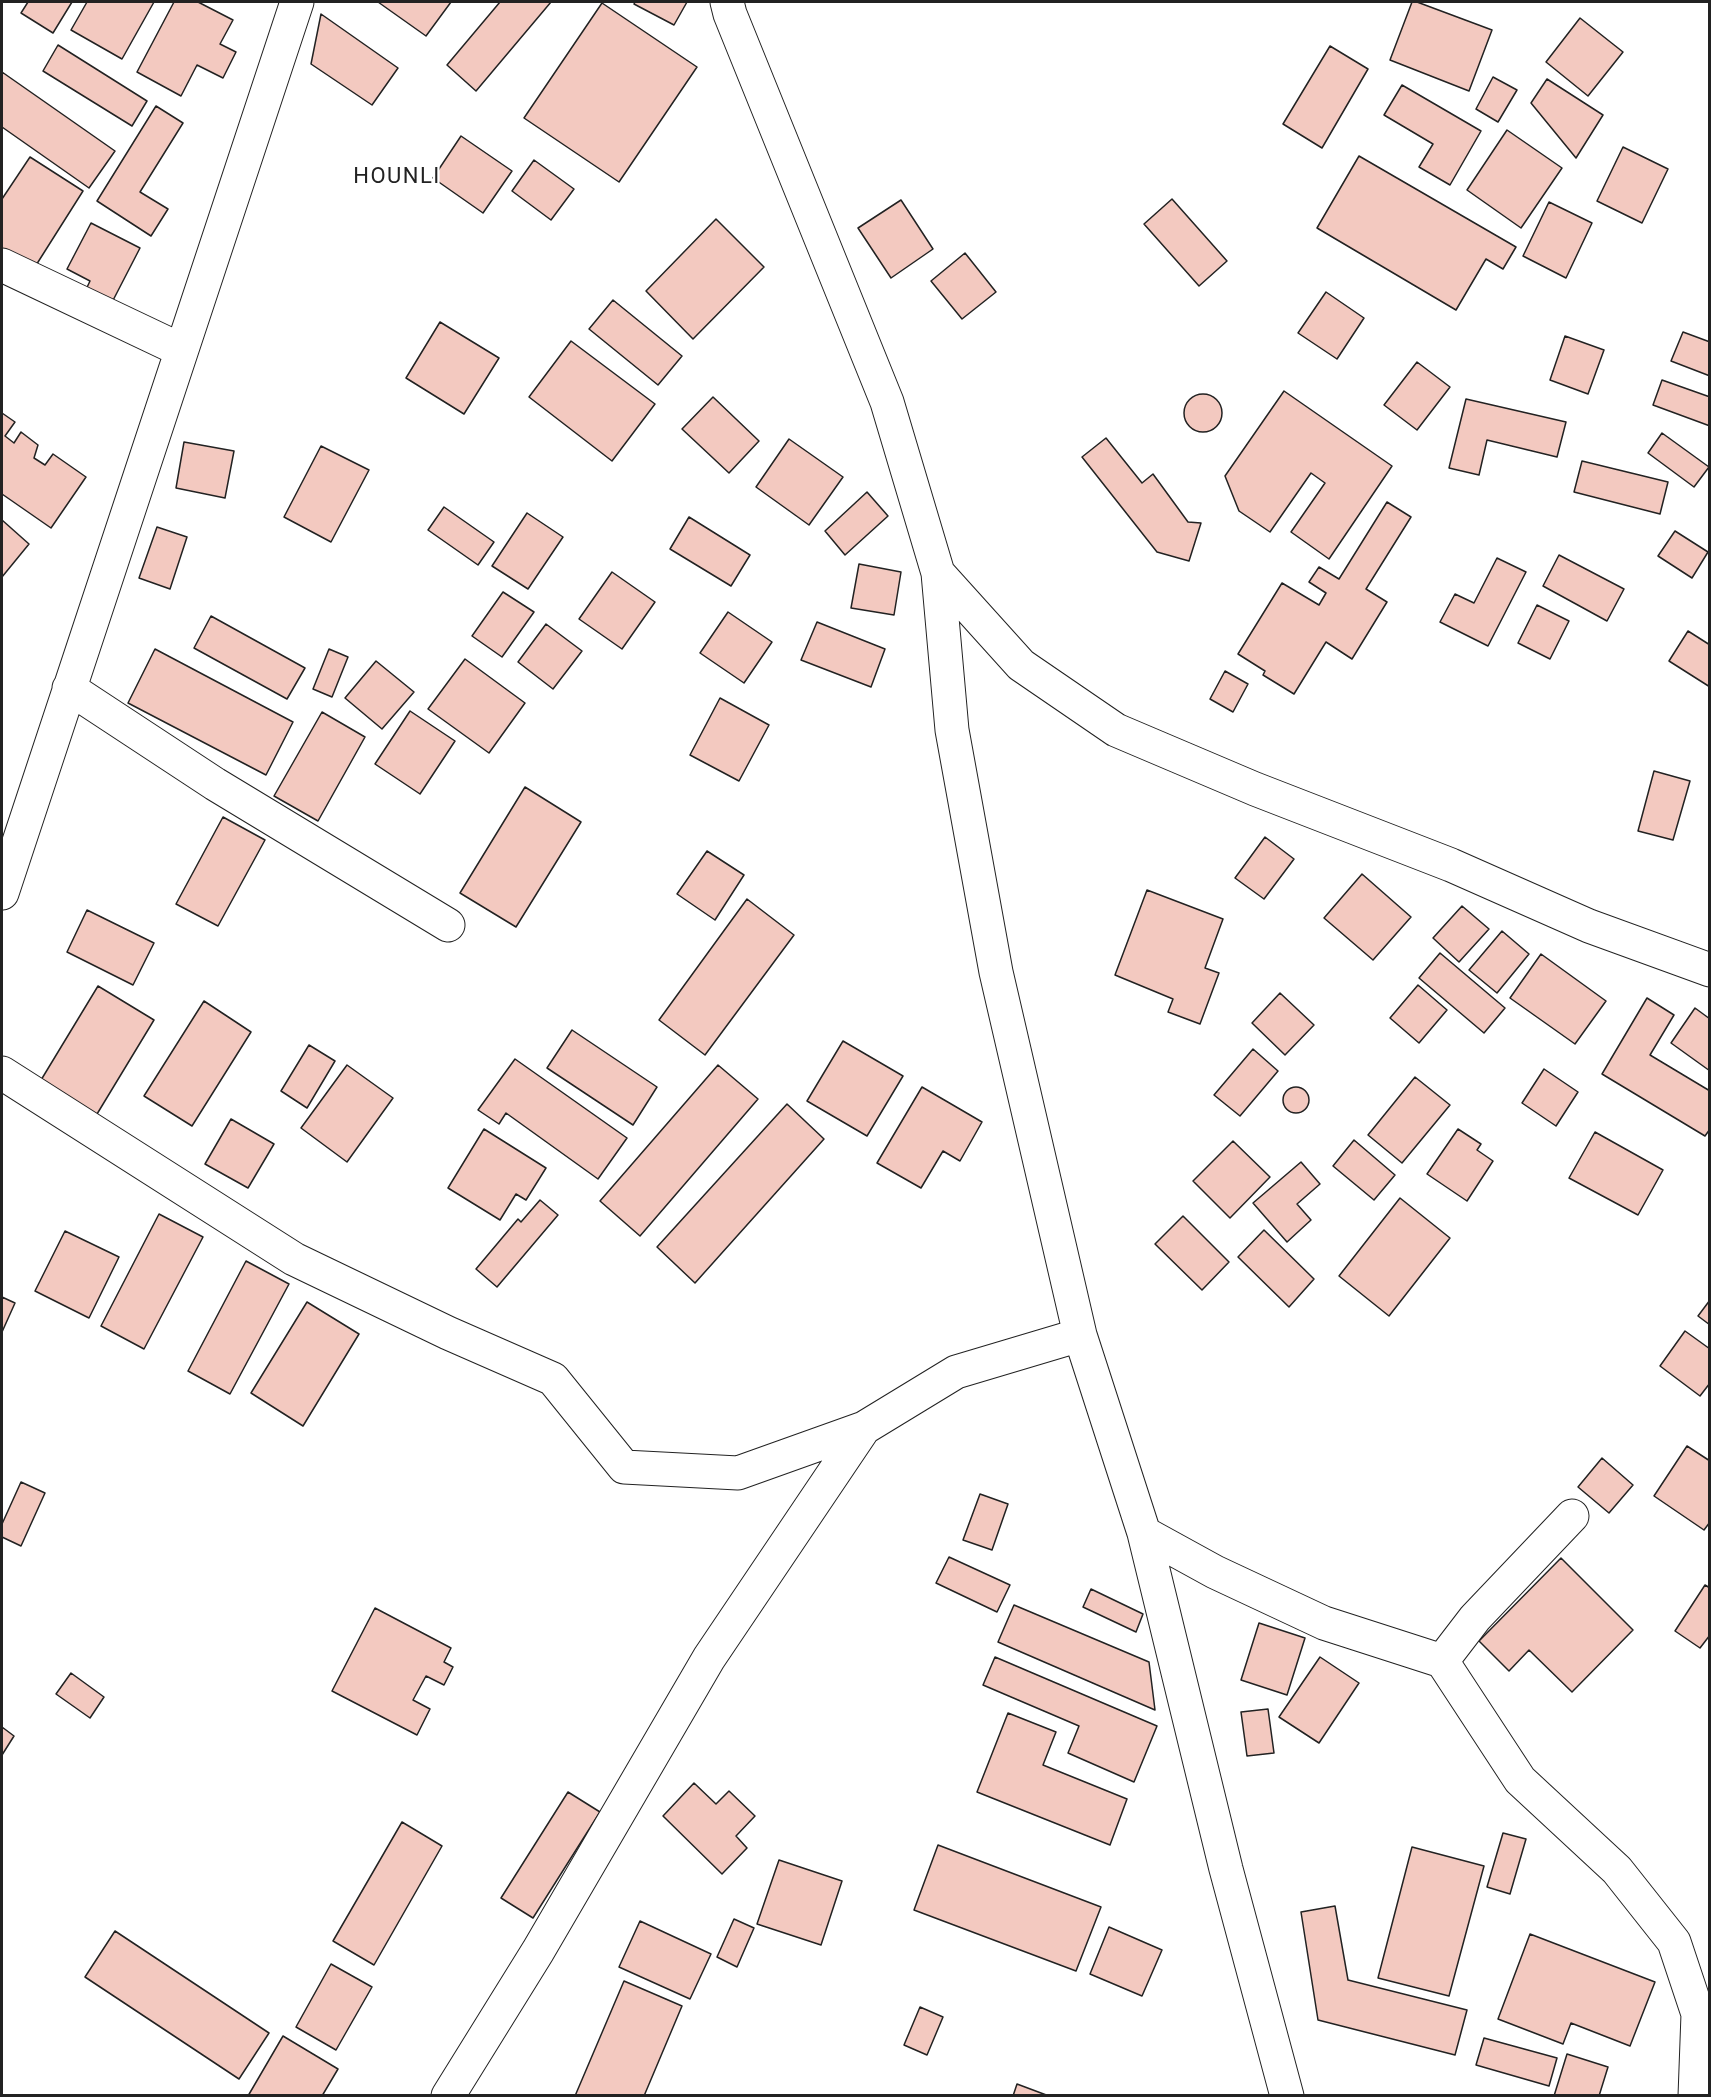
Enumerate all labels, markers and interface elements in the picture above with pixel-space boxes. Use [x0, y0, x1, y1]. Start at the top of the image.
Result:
district label: HOUNLI [353, 164, 441, 190]

